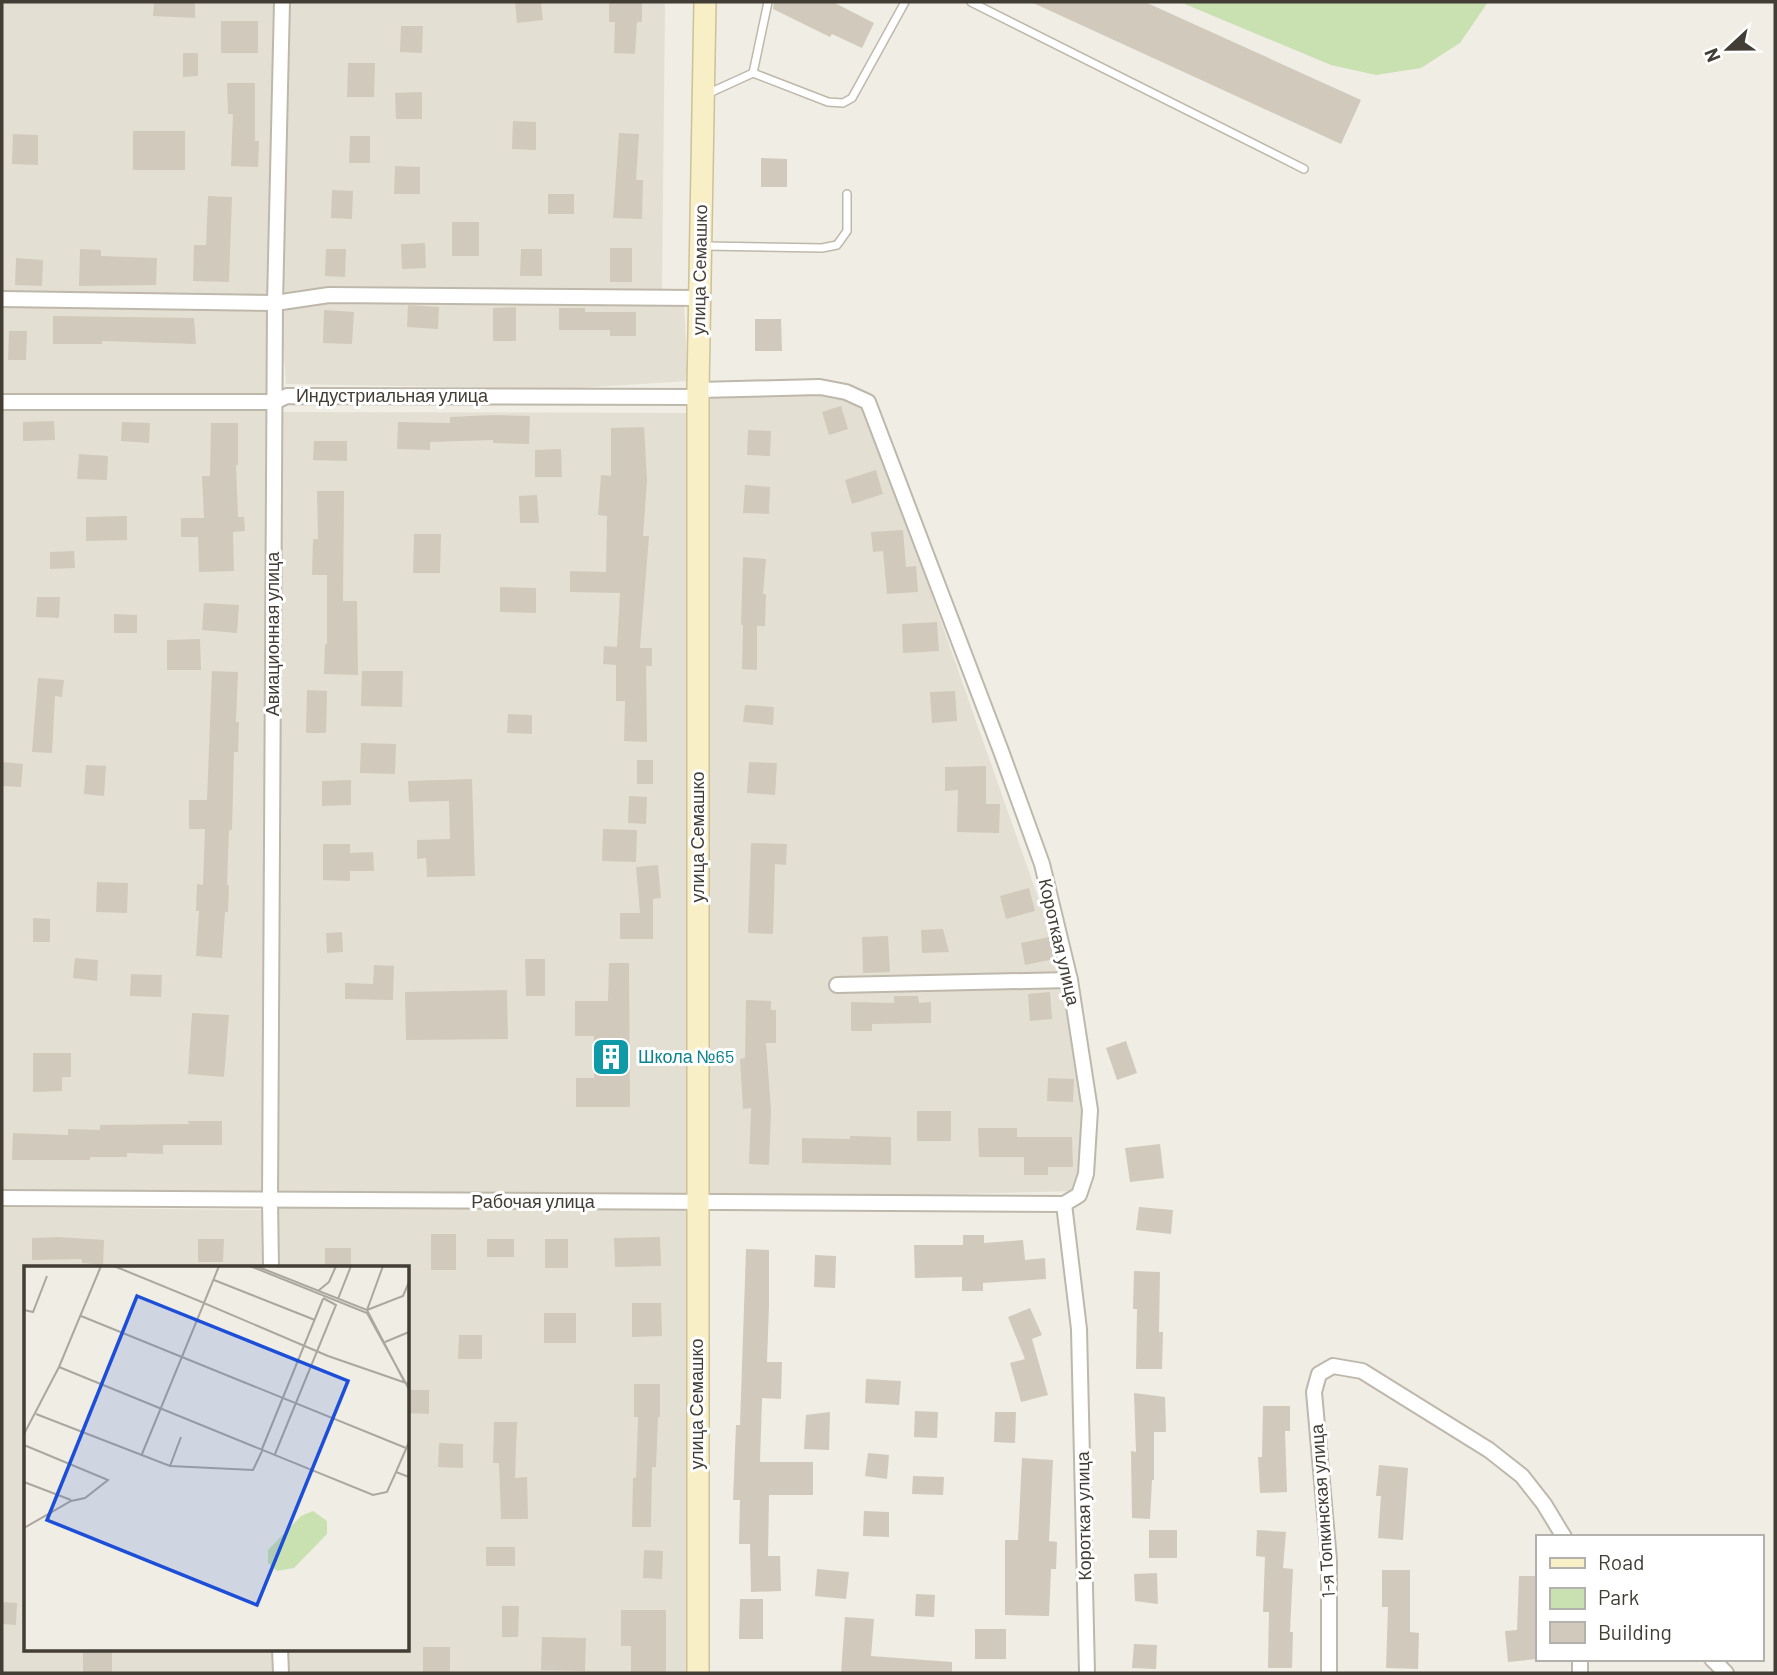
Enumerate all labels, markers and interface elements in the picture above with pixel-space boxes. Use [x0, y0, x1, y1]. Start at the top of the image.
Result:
north arrow [1693, 14, 1763, 84]
text: N [1699, 45, 1725, 66]
street label: улица Семашко [687, 204, 711, 336]
street label: Индустриальная улица [296, 384, 489, 406]
street label: Авиационная улица [261, 551, 283, 716]
street label: улица Семашко [686, 771, 708, 903]
street label: Короткая улица [1035, 876, 1085, 1008]
building icon: Школа №65 [590, 1036, 632, 1078]
place label: Школа №65 [638, 1045, 734, 1067]
street label: Рабочая улица [471, 1190, 596, 1212]
inset map [24, 1266, 410, 1650]
street label: улица Семашко [685, 1338, 707, 1470]
street label: 1-я Топкинская улица [1305, 1423, 1339, 1599]
street label: Короткая улица [1071, 1450, 1095, 1581]
legend [1536, 1535, 1763, 1661]
text: Road [1598, 1549, 1644, 1574]
text: Park [1598, 1584, 1639, 1609]
text: Building [1598, 1619, 1672, 1644]

